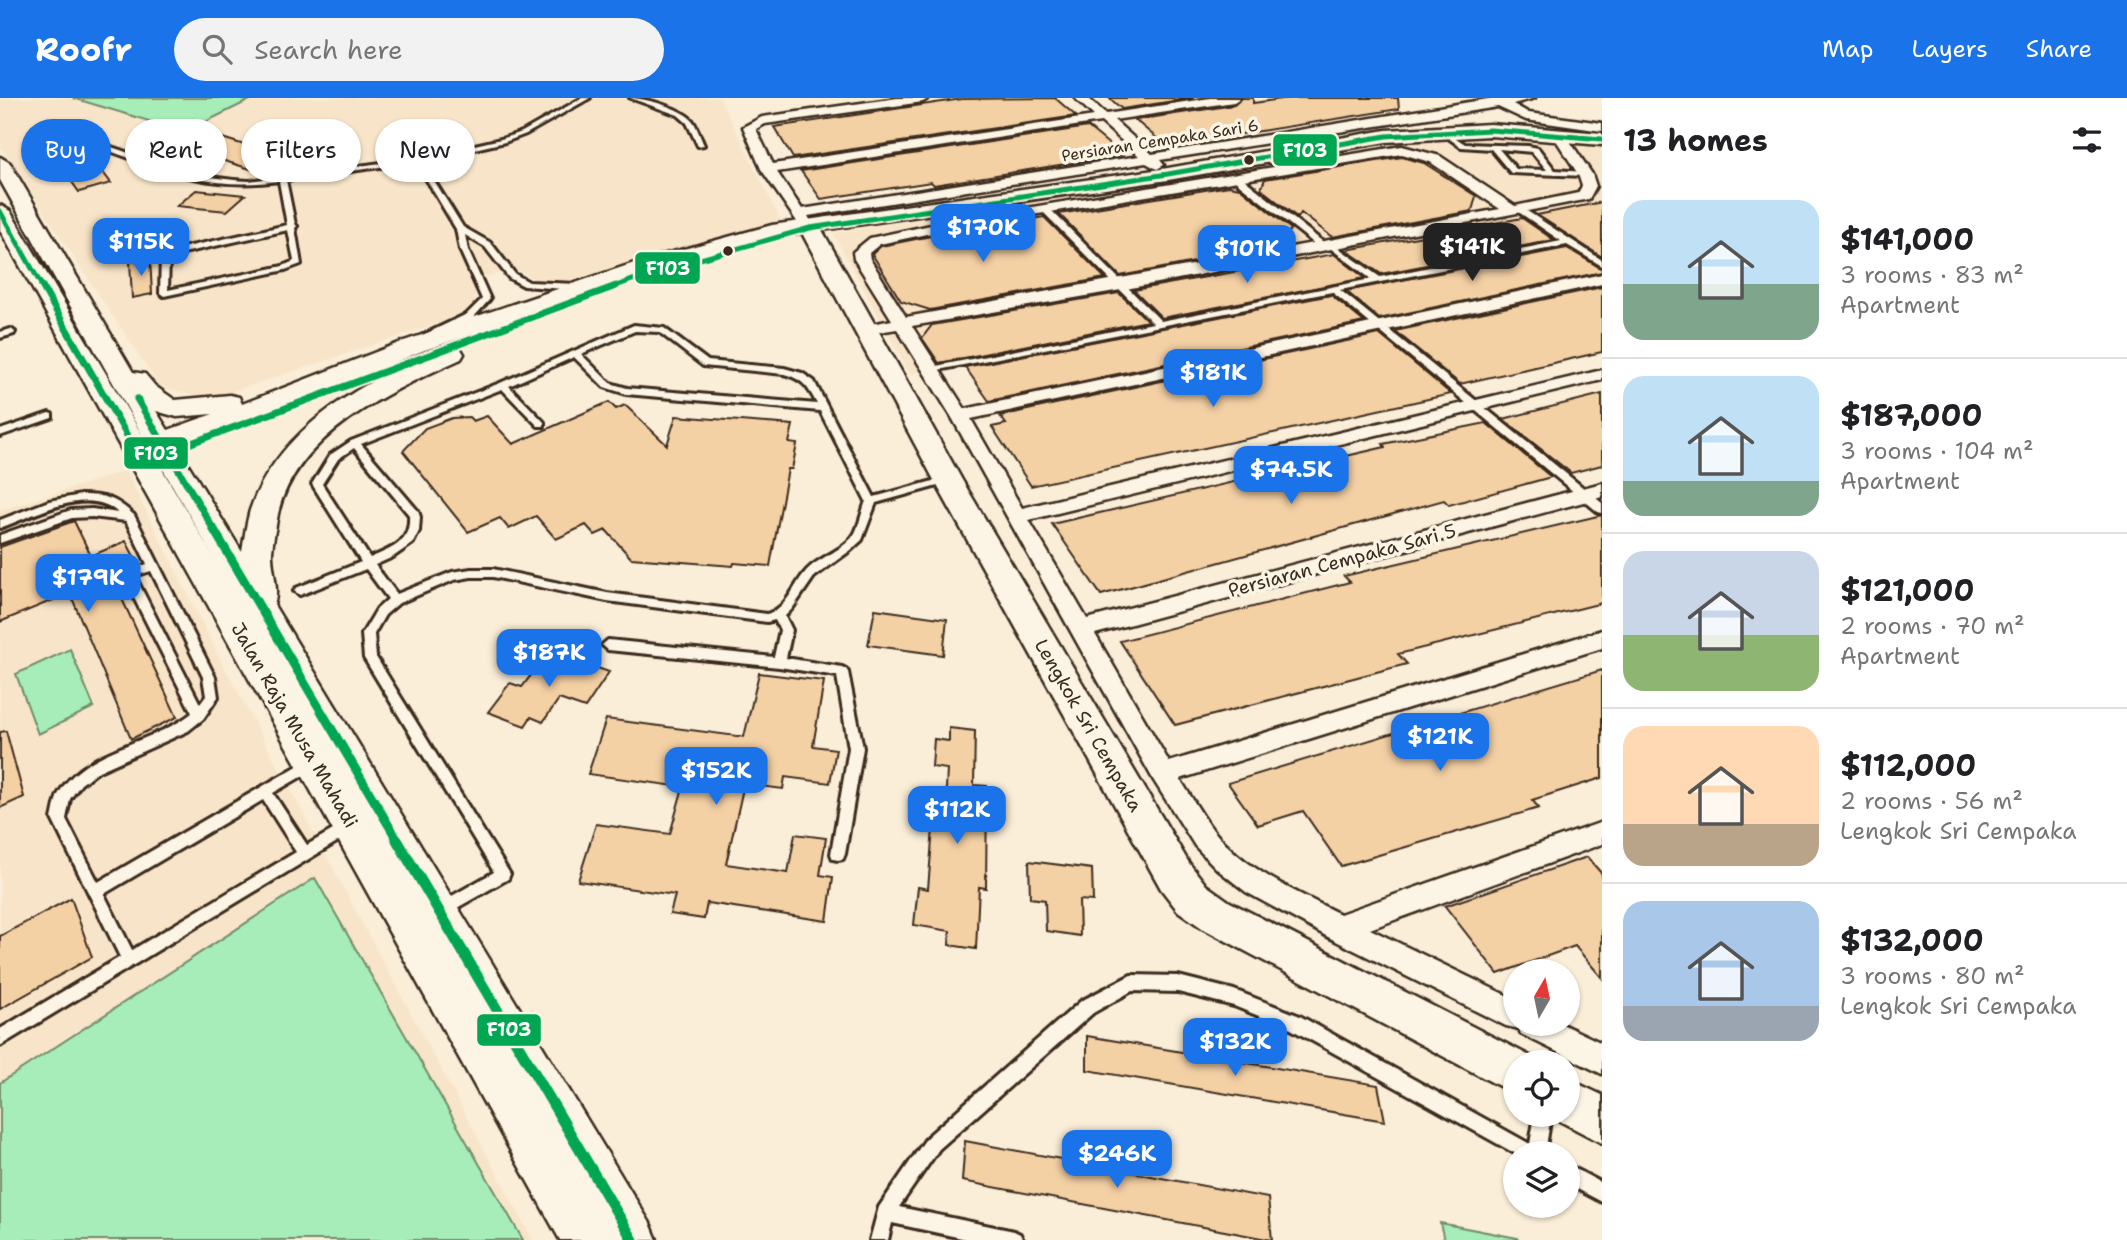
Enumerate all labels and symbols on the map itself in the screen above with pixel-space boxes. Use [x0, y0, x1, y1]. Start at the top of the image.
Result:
street label: Persiaran Cempaka Sari 6 [1060, 115, 1260, 166]
line badge: F103 [1272, 133, 1338, 167]
text: F103 [1283, 138, 1327, 163]
unlabelled marker [1242, 153, 1256, 167]
pin: $170K [934, 204, 1032, 264]
pin: $115K [92, 218, 190, 278]
pin: $141K [1423, 223, 1521, 283]
pin: $101K [1198, 226, 1296, 285]
unlabelled marker [721, 244, 735, 258]
line badge: F103 [634, 251, 701, 285]
text: F103 [646, 256, 690, 281]
pin: $181K [1164, 350, 1262, 409]
line badge: F103 [123, 436, 189, 470]
text: F103 [134, 441, 178, 466]
pin: $74.5K [1234, 446, 1348, 506]
street label: Persiaran Cempaka Sari 5 [1225, 518, 1459, 603]
pin: $179K [39, 554, 137, 614]
street label: Jalan Raja Musa Mahadi [225, 618, 364, 832]
pin: $187K [500, 630, 598, 689]
street label: Lengkok Sri Cempaka [1029, 634, 1148, 816]
pin: $121K [1391, 714, 1489, 773]
pin: $152K [667, 748, 765, 807]
pin: $112K [908, 786, 1006, 846]
north arrow [1503, 959, 1580, 1036]
line badge: F103 [476, 1013, 542, 1047]
text: F103 [487, 1017, 531, 1042]
pin: $132K [1186, 1018, 1284, 1078]
pin: $246K [1068, 1130, 1166, 1190]

